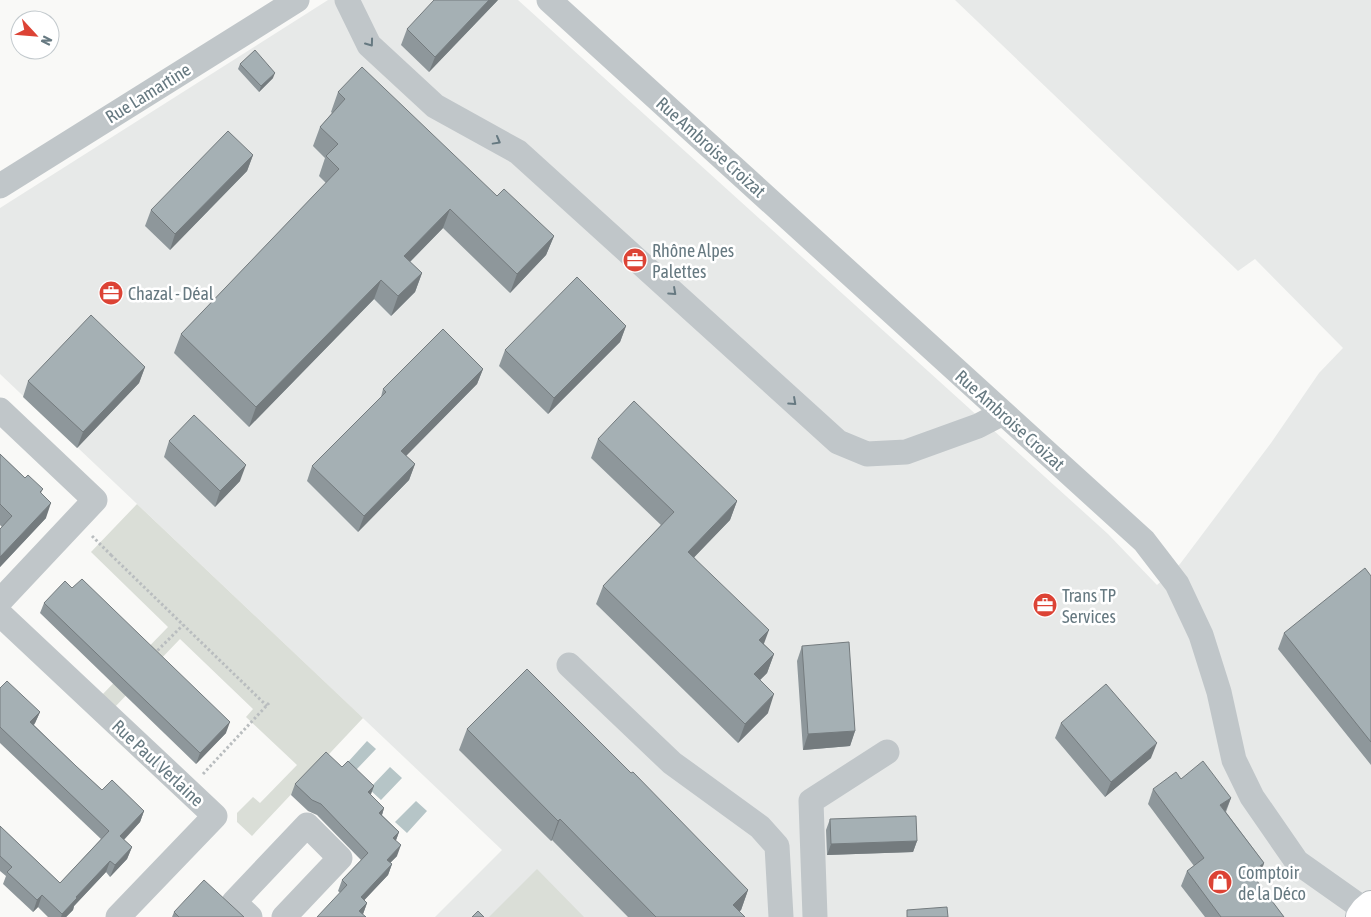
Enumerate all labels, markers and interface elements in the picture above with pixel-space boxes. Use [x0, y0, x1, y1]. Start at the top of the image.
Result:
north arrow [10, 10, 60, 60]
text: N [38, 33, 56, 48]
one-way arrow [364, 37, 373, 47]
street label: Rue Lamartine [102, 59, 194, 127]
street label: Rue Ambroise Croizat [652, 92, 770, 202]
one-way arrow [492, 134, 501, 144]
place label: Rhône Alpes Palettes [652, 240, 734, 282]
office icon: Rhône Alpes Palettes [622, 247, 648, 273]
office icon: Chazal - Déal [98, 280, 124, 306]
place label: Chazal - Déal [128, 283, 214, 304]
one-way arrow [667, 287, 676, 296]
street label: Rue Ambroise Croizat [951, 365, 1069, 475]
one-way arrow [788, 396, 797, 405]
place label: Trans TP Services [1062, 585, 1117, 627]
office icon: Trans TP Services [1032, 592, 1058, 618]
street label: Rue Paul Verlaine [108, 715, 208, 811]
place label: Comptoir de la Déco [1238, 862, 1306, 904]
shop icon: Comptoir de la Déco [1207, 869, 1233, 895]

